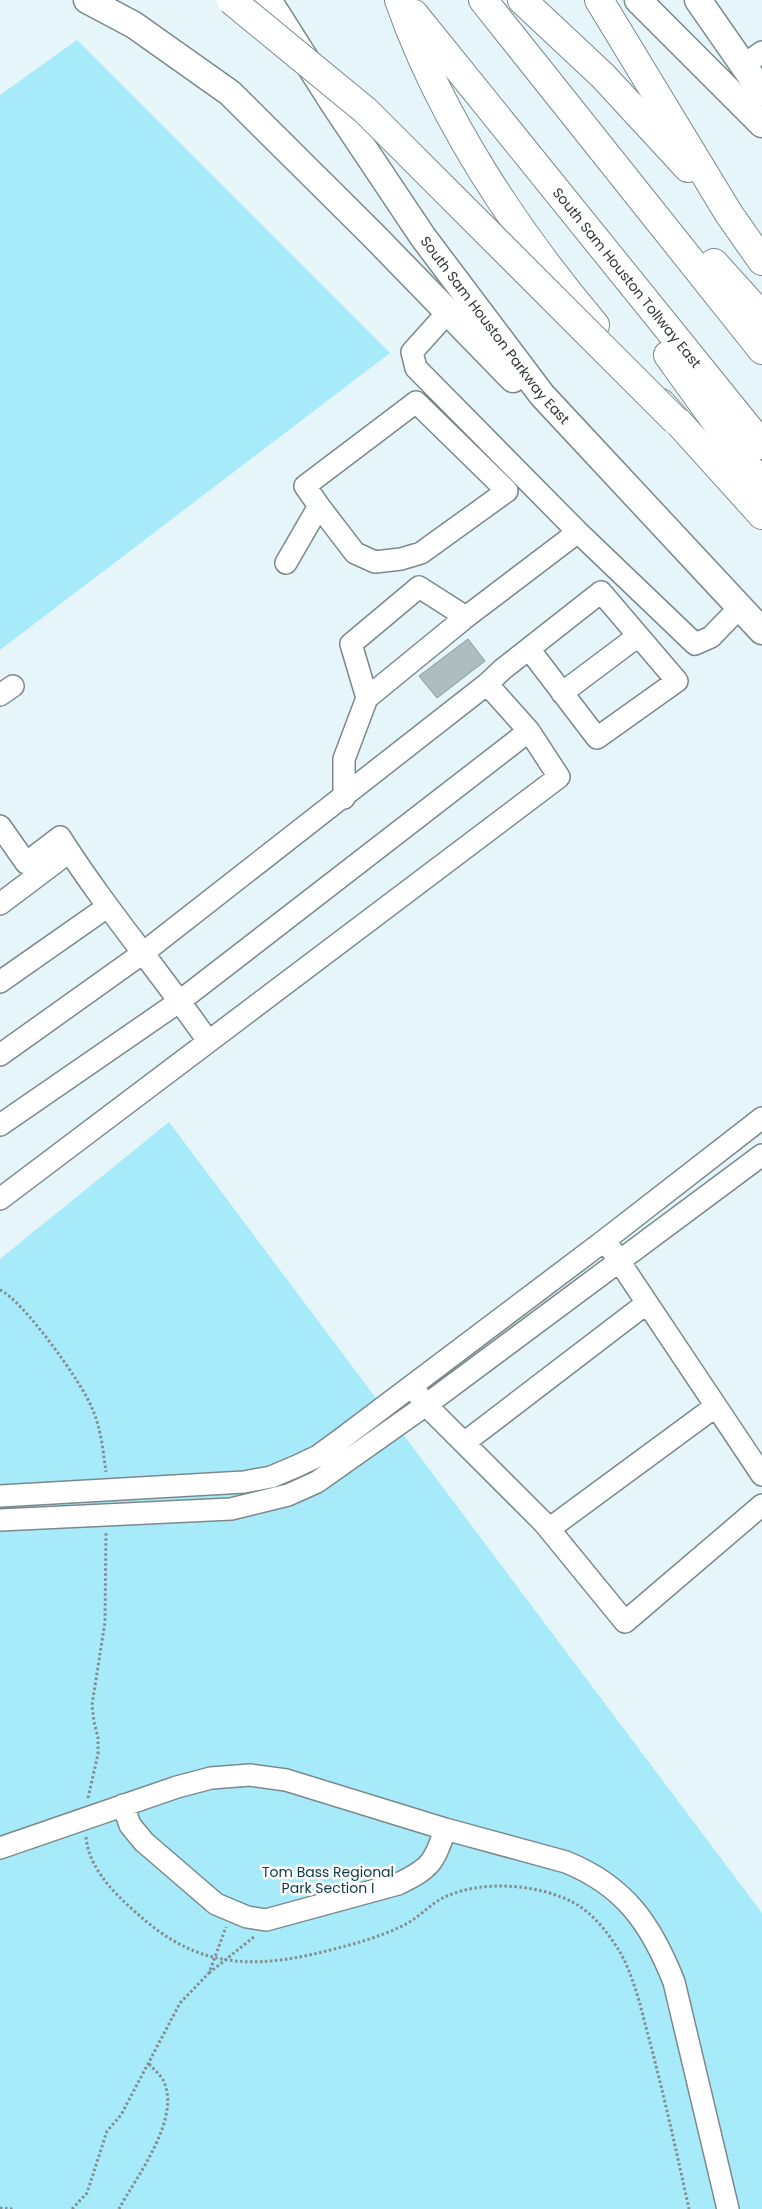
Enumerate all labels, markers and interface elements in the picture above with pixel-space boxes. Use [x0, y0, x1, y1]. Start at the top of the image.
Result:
street label: South Sam Houston Tollway East [548, 183, 706, 372]
street label: South Sam Houston Parkway East [416, 232, 574, 429]
park label: Tom Bass Regional Park Section I [262, 1862, 394, 1898]

